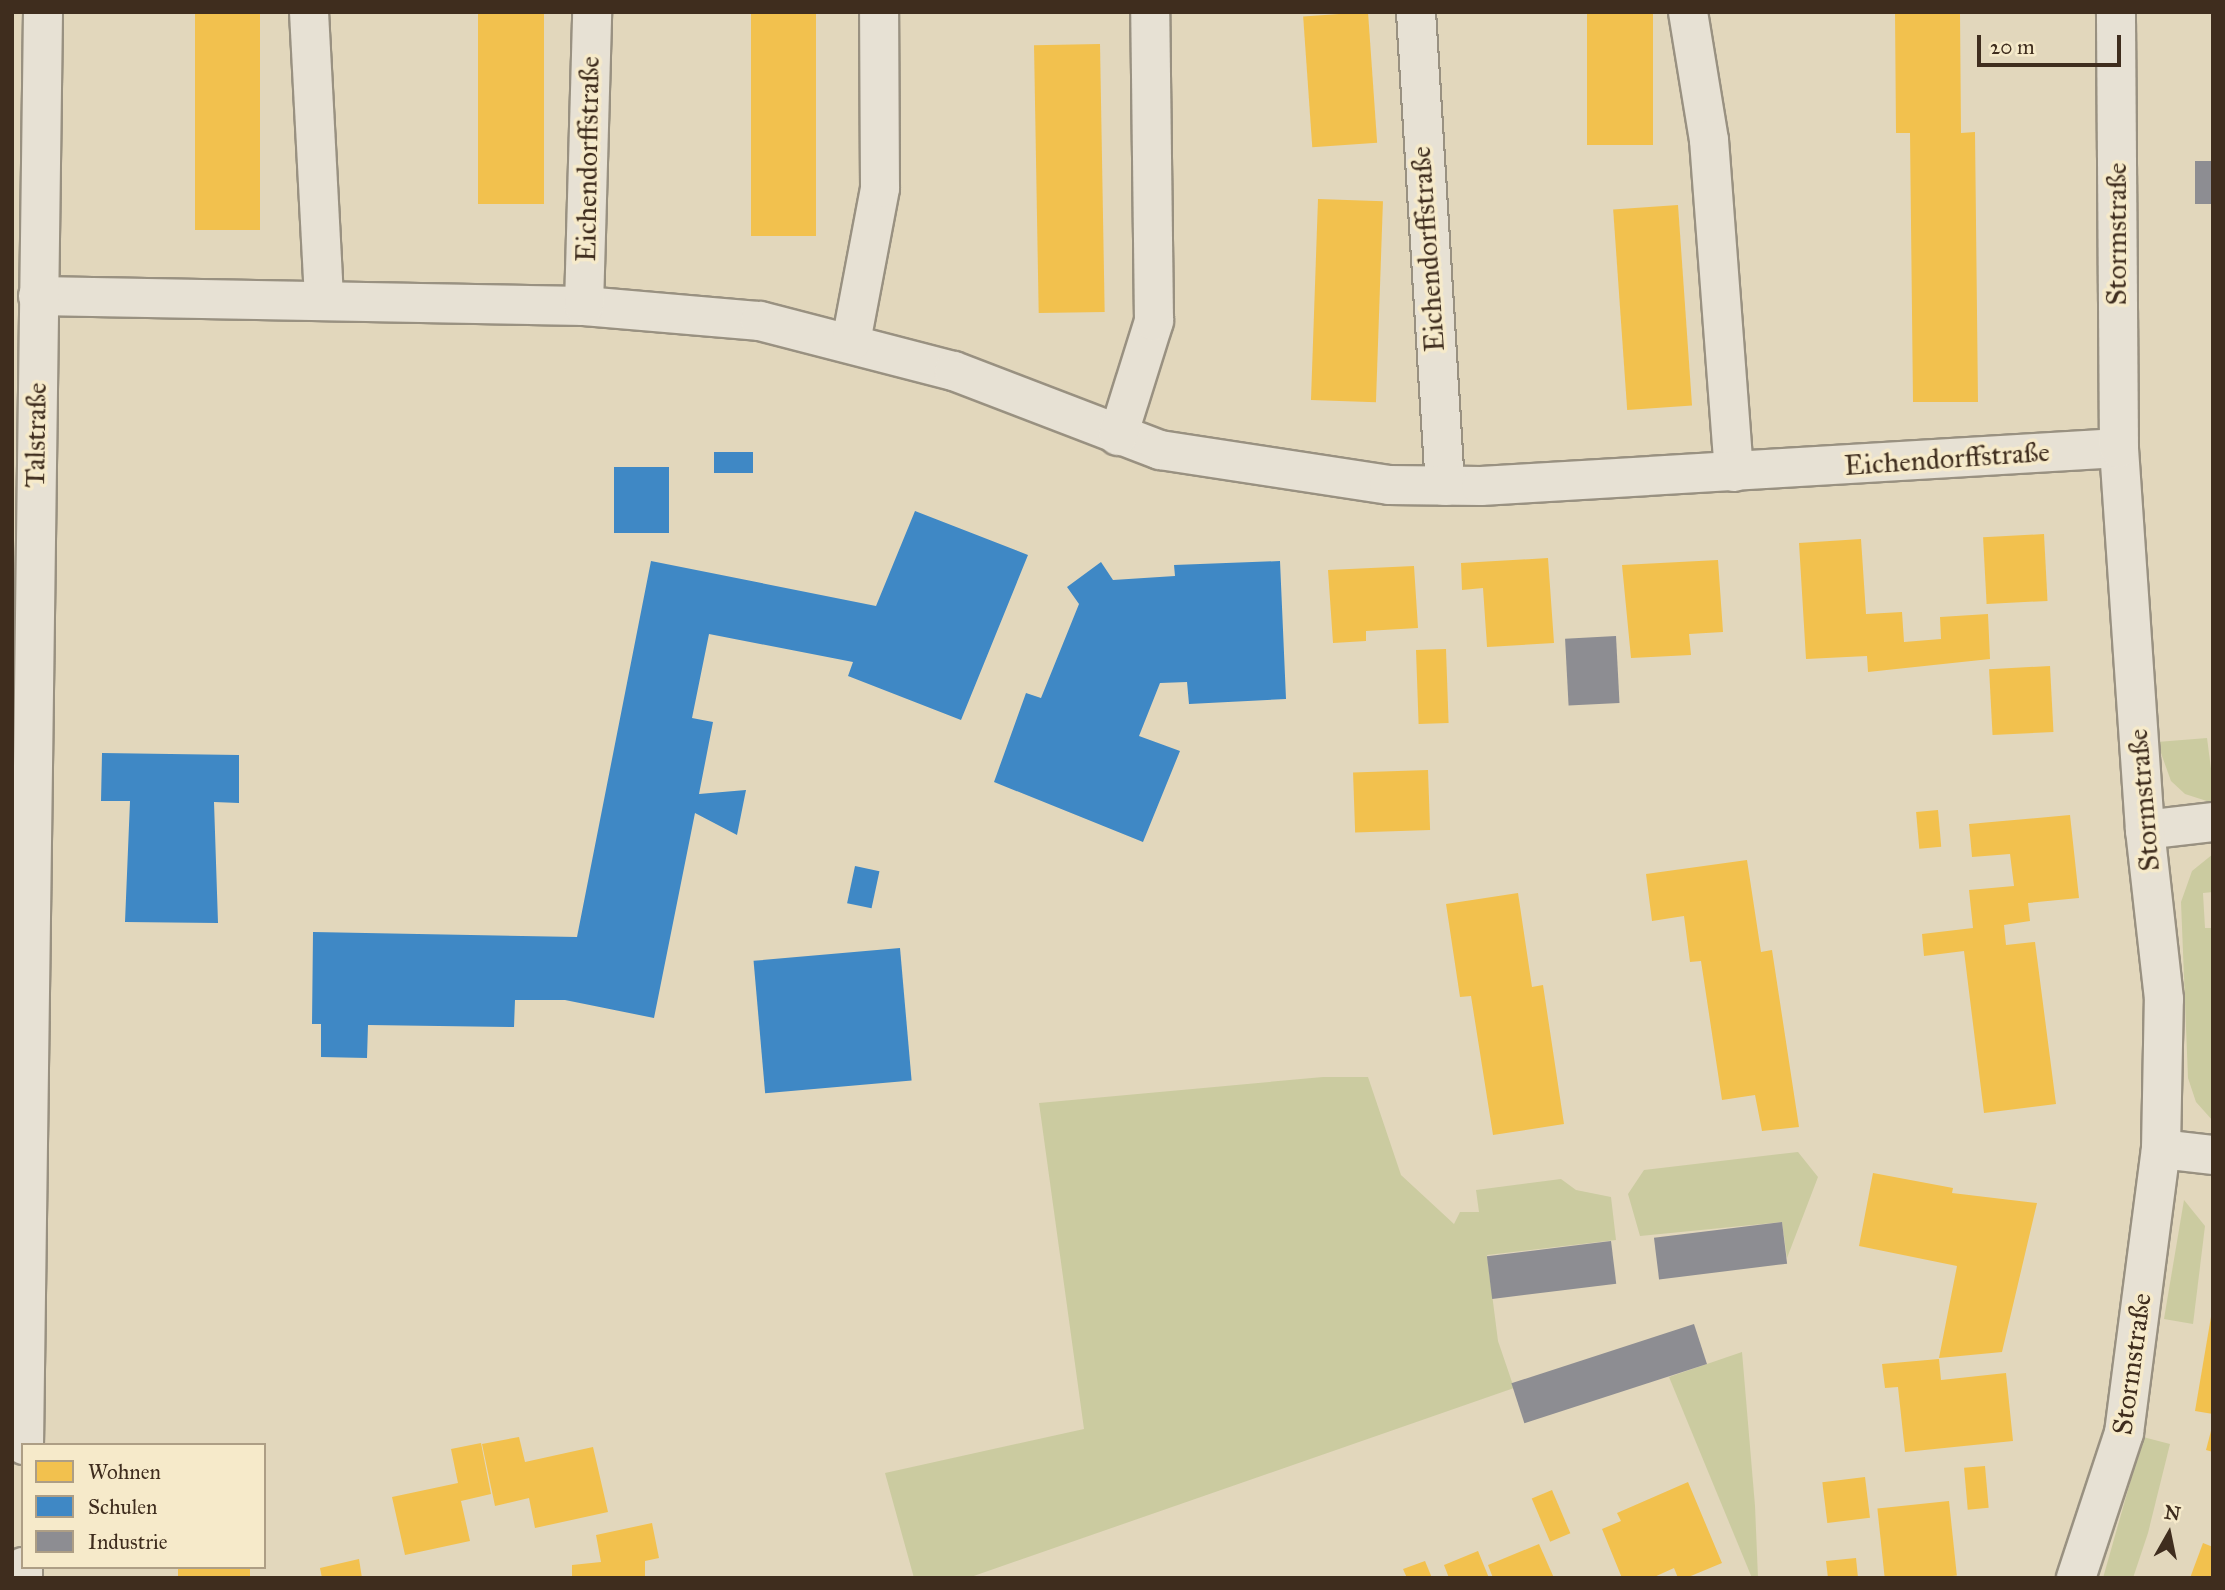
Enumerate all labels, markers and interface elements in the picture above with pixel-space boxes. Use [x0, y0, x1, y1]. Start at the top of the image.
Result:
scale bar [1980, 21, 2124, 65]
text: 20 m [1990, 34, 2035, 60]
street label: Eichendorffstraße [569, 56, 607, 262]
street label: Eichendorffstraße [1404, 145, 1452, 353]
street label: Stormstraße [2100, 163, 2134, 305]
street label: Talstraße [18, 382, 54, 488]
street label: Eichendorffstraße [1843, 435, 2051, 483]
street label: Stormstraße [2121, 727, 2167, 873]
street label: Stormstraße [2105, 1291, 2159, 1437]
legend [21, 1443, 266, 1569]
text: Wohnen [88, 1459, 161, 1485]
text: Schulen [88, 1494, 157, 1520]
north arrow [2134, 1499, 2204, 1569]
text: N [2163, 1500, 2182, 1525]
text: Industrie [88, 1529, 168, 1555]

